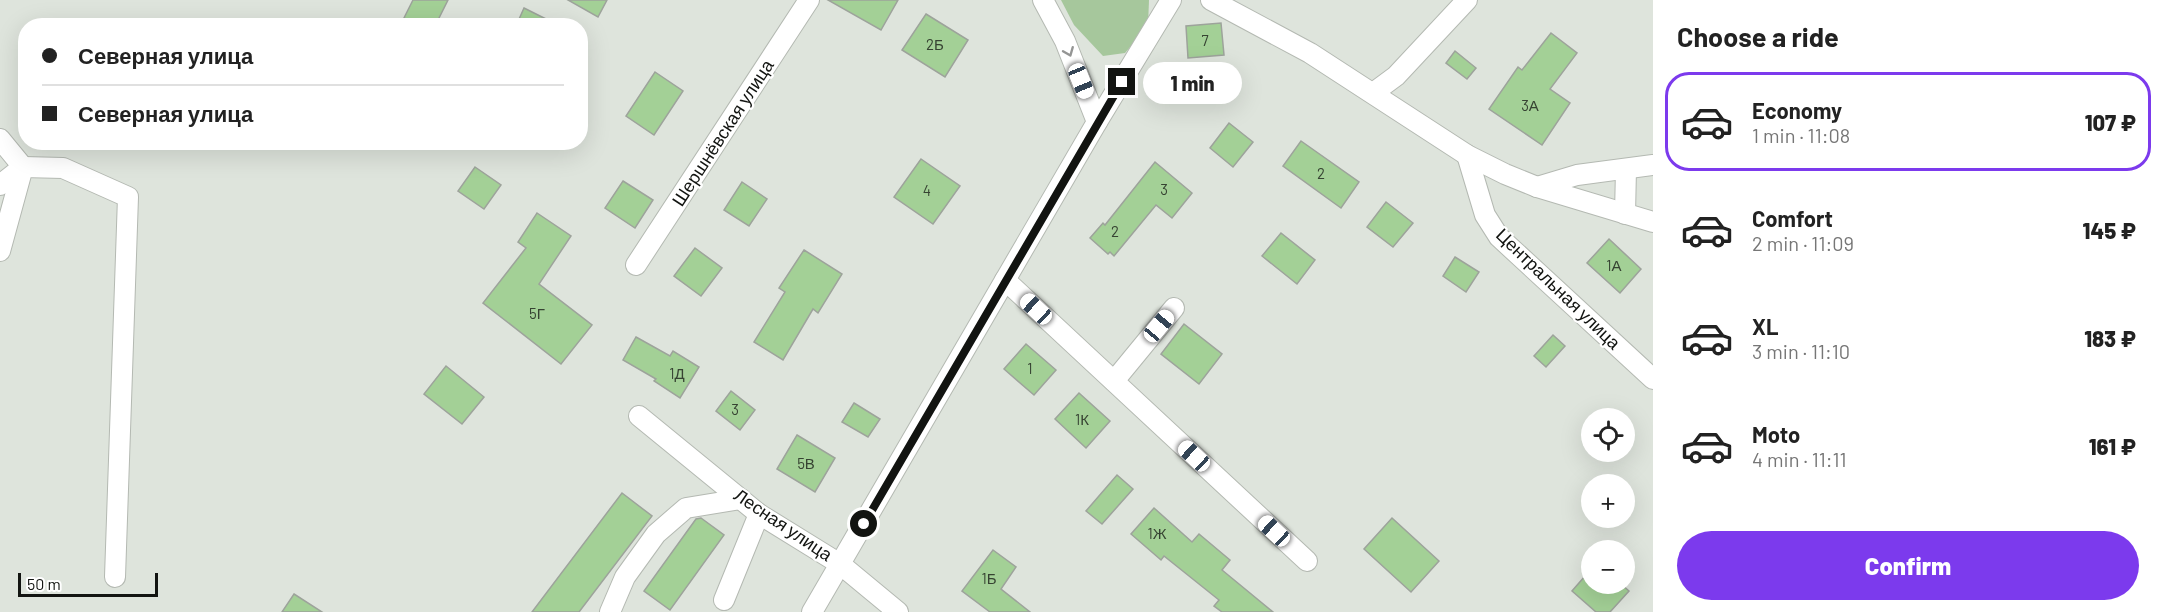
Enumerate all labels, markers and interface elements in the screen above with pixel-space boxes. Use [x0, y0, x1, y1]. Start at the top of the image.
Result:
text: Choose a ride [1677, 20, 1839, 52]
house number: 7 [1201, 31, 1209, 49]
house number: 2Б [926, 35, 944, 53]
text: Северная улица [78, 42, 253, 68]
one-way arrow [1062, 46, 1074, 57]
street label: Шершнёвская улица [667, 54, 778, 210]
car [1066, 61, 1096, 101]
callout: 1 min [1143, 61, 1242, 103]
route end [1108, 68, 1135, 95]
text: 1 min [1171, 71, 1214, 95]
icon: car [1680, 95, 1734, 149]
house number: 3А [1521, 96, 1539, 114]
text: Economy [1752, 97, 1842, 123]
text: Северная улица [78, 100, 253, 126]
text: 107 ₽ [2085, 109, 2136, 135]
text: 1 min · 11:08 [1752, 123, 1850, 147]
house number: 2 [1317, 164, 1325, 182]
house number: 3 [1160, 180, 1168, 198]
house number: 4 [923, 181, 931, 199]
icon: car [1680, 203, 1734, 257]
text: Comfort [1752, 205, 1833, 231]
text: 145 ₽ [2083, 217, 2136, 243]
house number: 2 [1111, 222, 1119, 240]
street label: Центральная улица [1492, 223, 1626, 354]
text: 2 min · 11:09 [1752, 231, 1854, 255]
house number: 1А [1606, 256, 1622, 274]
car [1017, 290, 1055, 328]
house number: 5Г [529, 304, 545, 322]
car [1141, 306, 1177, 346]
icon: car [1680, 311, 1734, 365]
text: XL [1752, 313, 1778, 339]
text: 183 ₽ [2084, 325, 2136, 351]
text: 3 min · 11:10 [1752, 339, 1850, 363]
house number: 1 [1027, 359, 1033, 377]
house number: 1Д [669, 364, 685, 382]
house number: 3 [731, 400, 739, 418]
map controls [1581, 408, 1635, 594]
button: locate [1581, 408, 1635, 462]
house number: 1К [1075, 410, 1089, 428]
icon: car [1680, 419, 1734, 473]
text: Moto [1752, 421, 1800, 447]
text: 161 ₽ [2089, 433, 2136, 459]
car [1175, 437, 1213, 475]
text: 4 min · 11:11 [1752, 447, 1847, 471]
house number: 5В [797, 454, 815, 472]
button: + [1581, 474, 1635, 528]
street label: Лесная улица [730, 483, 838, 566]
route start [850, 510, 877, 537]
car [1255, 512, 1293, 550]
house number: 1Ж [1147, 524, 1167, 542]
button: Confirm [1677, 531, 2139, 600]
button: − [1581, 540, 1635, 594]
house number: 1Б [981, 569, 997, 587]
scale bar [18, 570, 158, 598]
text: 50 m [27, 574, 61, 593]

